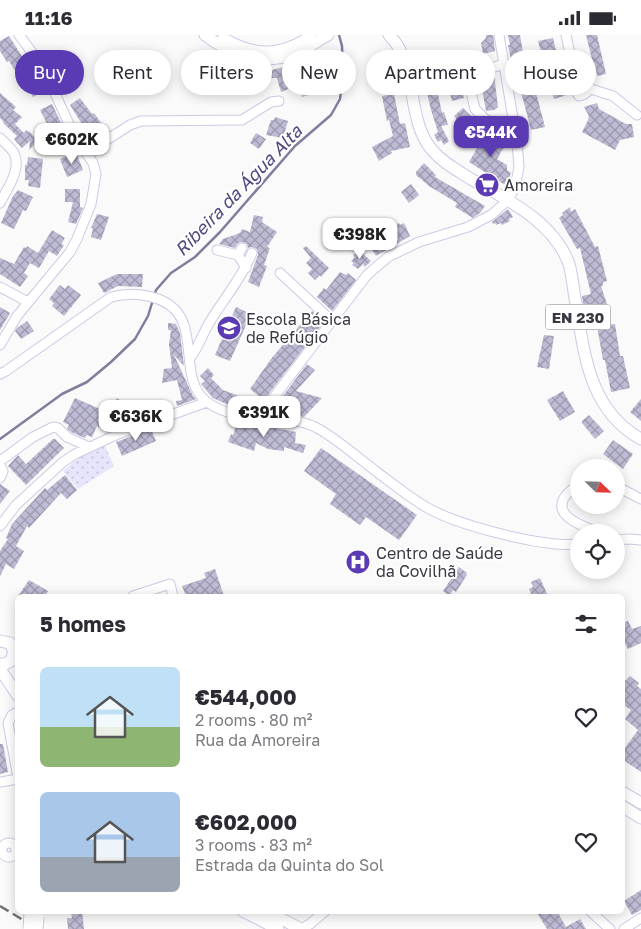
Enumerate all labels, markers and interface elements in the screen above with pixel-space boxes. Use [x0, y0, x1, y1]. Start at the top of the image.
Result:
text: 11:16 [25, 6, 73, 29]
chip: Buy [15, 50, 84, 95]
chip: Rent [94, 50, 171, 95]
chip: Filters [181, 50, 272, 95]
chip: New [282, 50, 356, 95]
chip: Apartment [366, 50, 495, 95]
chip: House [505, 50, 596, 95]
pin: €544K [456, 115, 526, 158]
water label: Ribeira da Água Alta [170, 119, 307, 260]
text: €544K [465, 122, 517, 142]
pin: €602K [37, 123, 107, 165]
text: €602K [45, 129, 99, 149]
supermarket icon: Amoreira [474, 172, 500, 198]
place label: Amoreira [504, 175, 573, 195]
pin: €398K [325, 217, 395, 260]
text: €398K [333, 224, 387, 244]
road number: EN 230 [546, 305, 610, 329]
place label: Escola Básica de Refúgio [246, 309, 351, 347]
school or university icon: Escola Básica de Refúgio [216, 315, 242, 341]
pin: €391K [229, 395, 299, 438]
pin: €636K [101, 399, 171, 442]
text: €391K [238, 402, 290, 422]
text: €636K [110, 406, 162, 426]
north arrow [570, 459, 625, 514]
map controls [570, 459, 625, 579]
button: locate [570, 524, 625, 579]
place label: Centro de Saúde da Covilhã [376, 543, 503, 581]
hospital icon: Centro de Saúde da Covilhã [345, 549, 371, 575]
icon: filters [572, 610, 600, 638]
text: 5 homes [40, 611, 126, 637]
text: €544,000 [195, 684, 297, 710]
icon: home [80, 687, 140, 747]
icon: heart [572, 703, 600, 731]
text: 2 rooms · 80 m² [195, 710, 313, 730]
text: Rua da Amoreira [195, 730, 320, 750]
text: €602,000 [195, 809, 297, 835]
icon: home [80, 812, 140, 872]
icon: heart [572, 828, 600, 856]
text: 3 rooms · 83 m² [195, 835, 312, 855]
text: Estrada da Quinta do Sol [195, 855, 384, 875]

